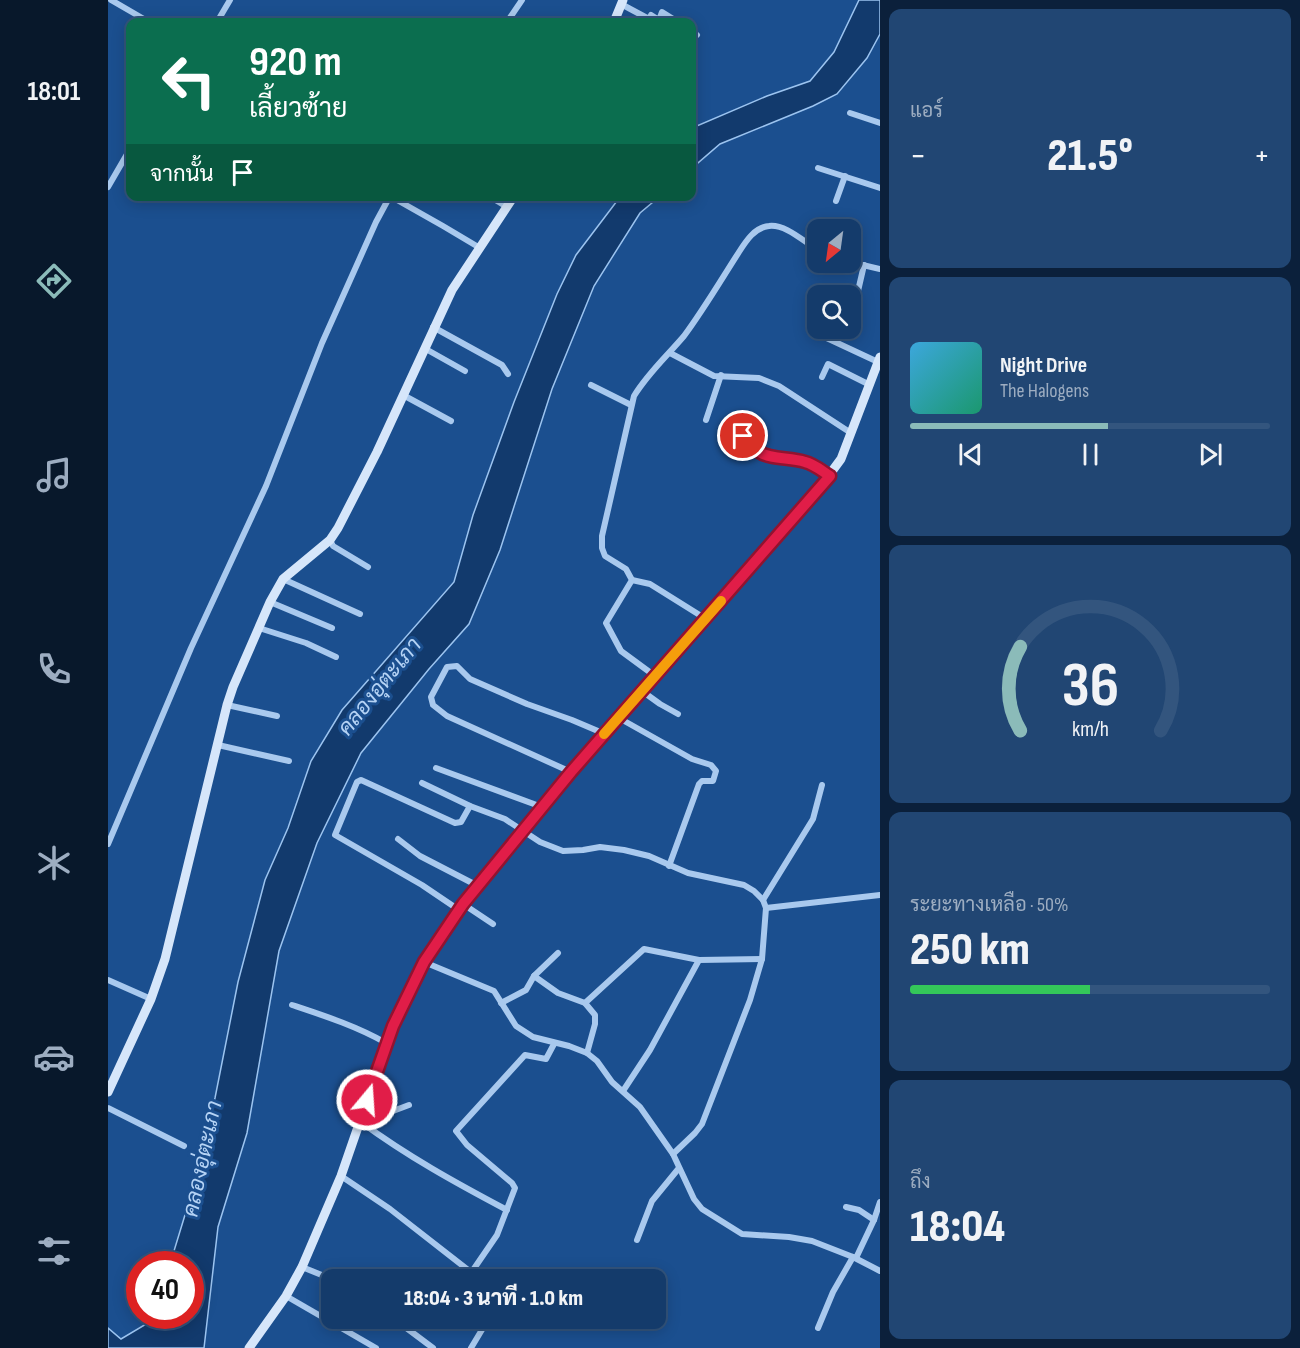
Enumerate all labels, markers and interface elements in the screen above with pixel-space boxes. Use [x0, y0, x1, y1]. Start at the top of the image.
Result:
text: 920 m [249, 37, 342, 88]
icon: left [150, 42, 228, 120]
text: 18:01 [28, 76, 80, 108]
text: เลี้ยวซ้าย [249, 93, 347, 125]
text: แอร์ [910, 99, 943, 123]
text: 21.5° [1047, 129, 1133, 184]
text: − [910, 136, 926, 176]
text: + [1254, 136, 1270, 176]
icon: arrive [226, 156, 259, 189]
text: จากนั้น [150, 161, 214, 188]
north arrow [807, 219, 861, 273]
map controls [807, 219, 861, 339]
icon: directions [33, 260, 75, 302]
button: search [807, 285, 861, 339]
text: Night Drive [1000, 352, 1087, 379]
text: The Halogens [1000, 379, 1089, 403]
pin [717, 410, 768, 461]
icon: arrive [726, 419, 759, 452]
icon: previous [954, 438, 987, 471]
icon: pause [1074, 438, 1107, 471]
icon: next [1194, 438, 1227, 471]
icon: music [33, 454, 75, 496]
water label: คลองอุ่ตะเภา [332, 633, 428, 742]
icon: phone [33, 648, 75, 690]
text: 36 [1061, 649, 1119, 724]
text: km/h [1071, 717, 1109, 742]
icon: climate [33, 842, 75, 884]
text: ระยะทางเหลือ · 50% [910, 893, 1068, 917]
text: 250 km [910, 923, 1030, 978]
icon: car [33, 1036, 75, 1078]
position arrow [335, 1068, 399, 1132]
water label: คลองอุ่ตะเภา [178, 1098, 229, 1220]
text: ถึง [910, 1170, 931, 1194]
text: 18:04 [910, 1200, 1005, 1255]
icon: filters [33, 1230, 75, 1272]
speed limit sign: 40 [126, 1251, 204, 1329]
text: 18:04 · 3 นาที · 1.0 km [404, 1285, 583, 1312]

